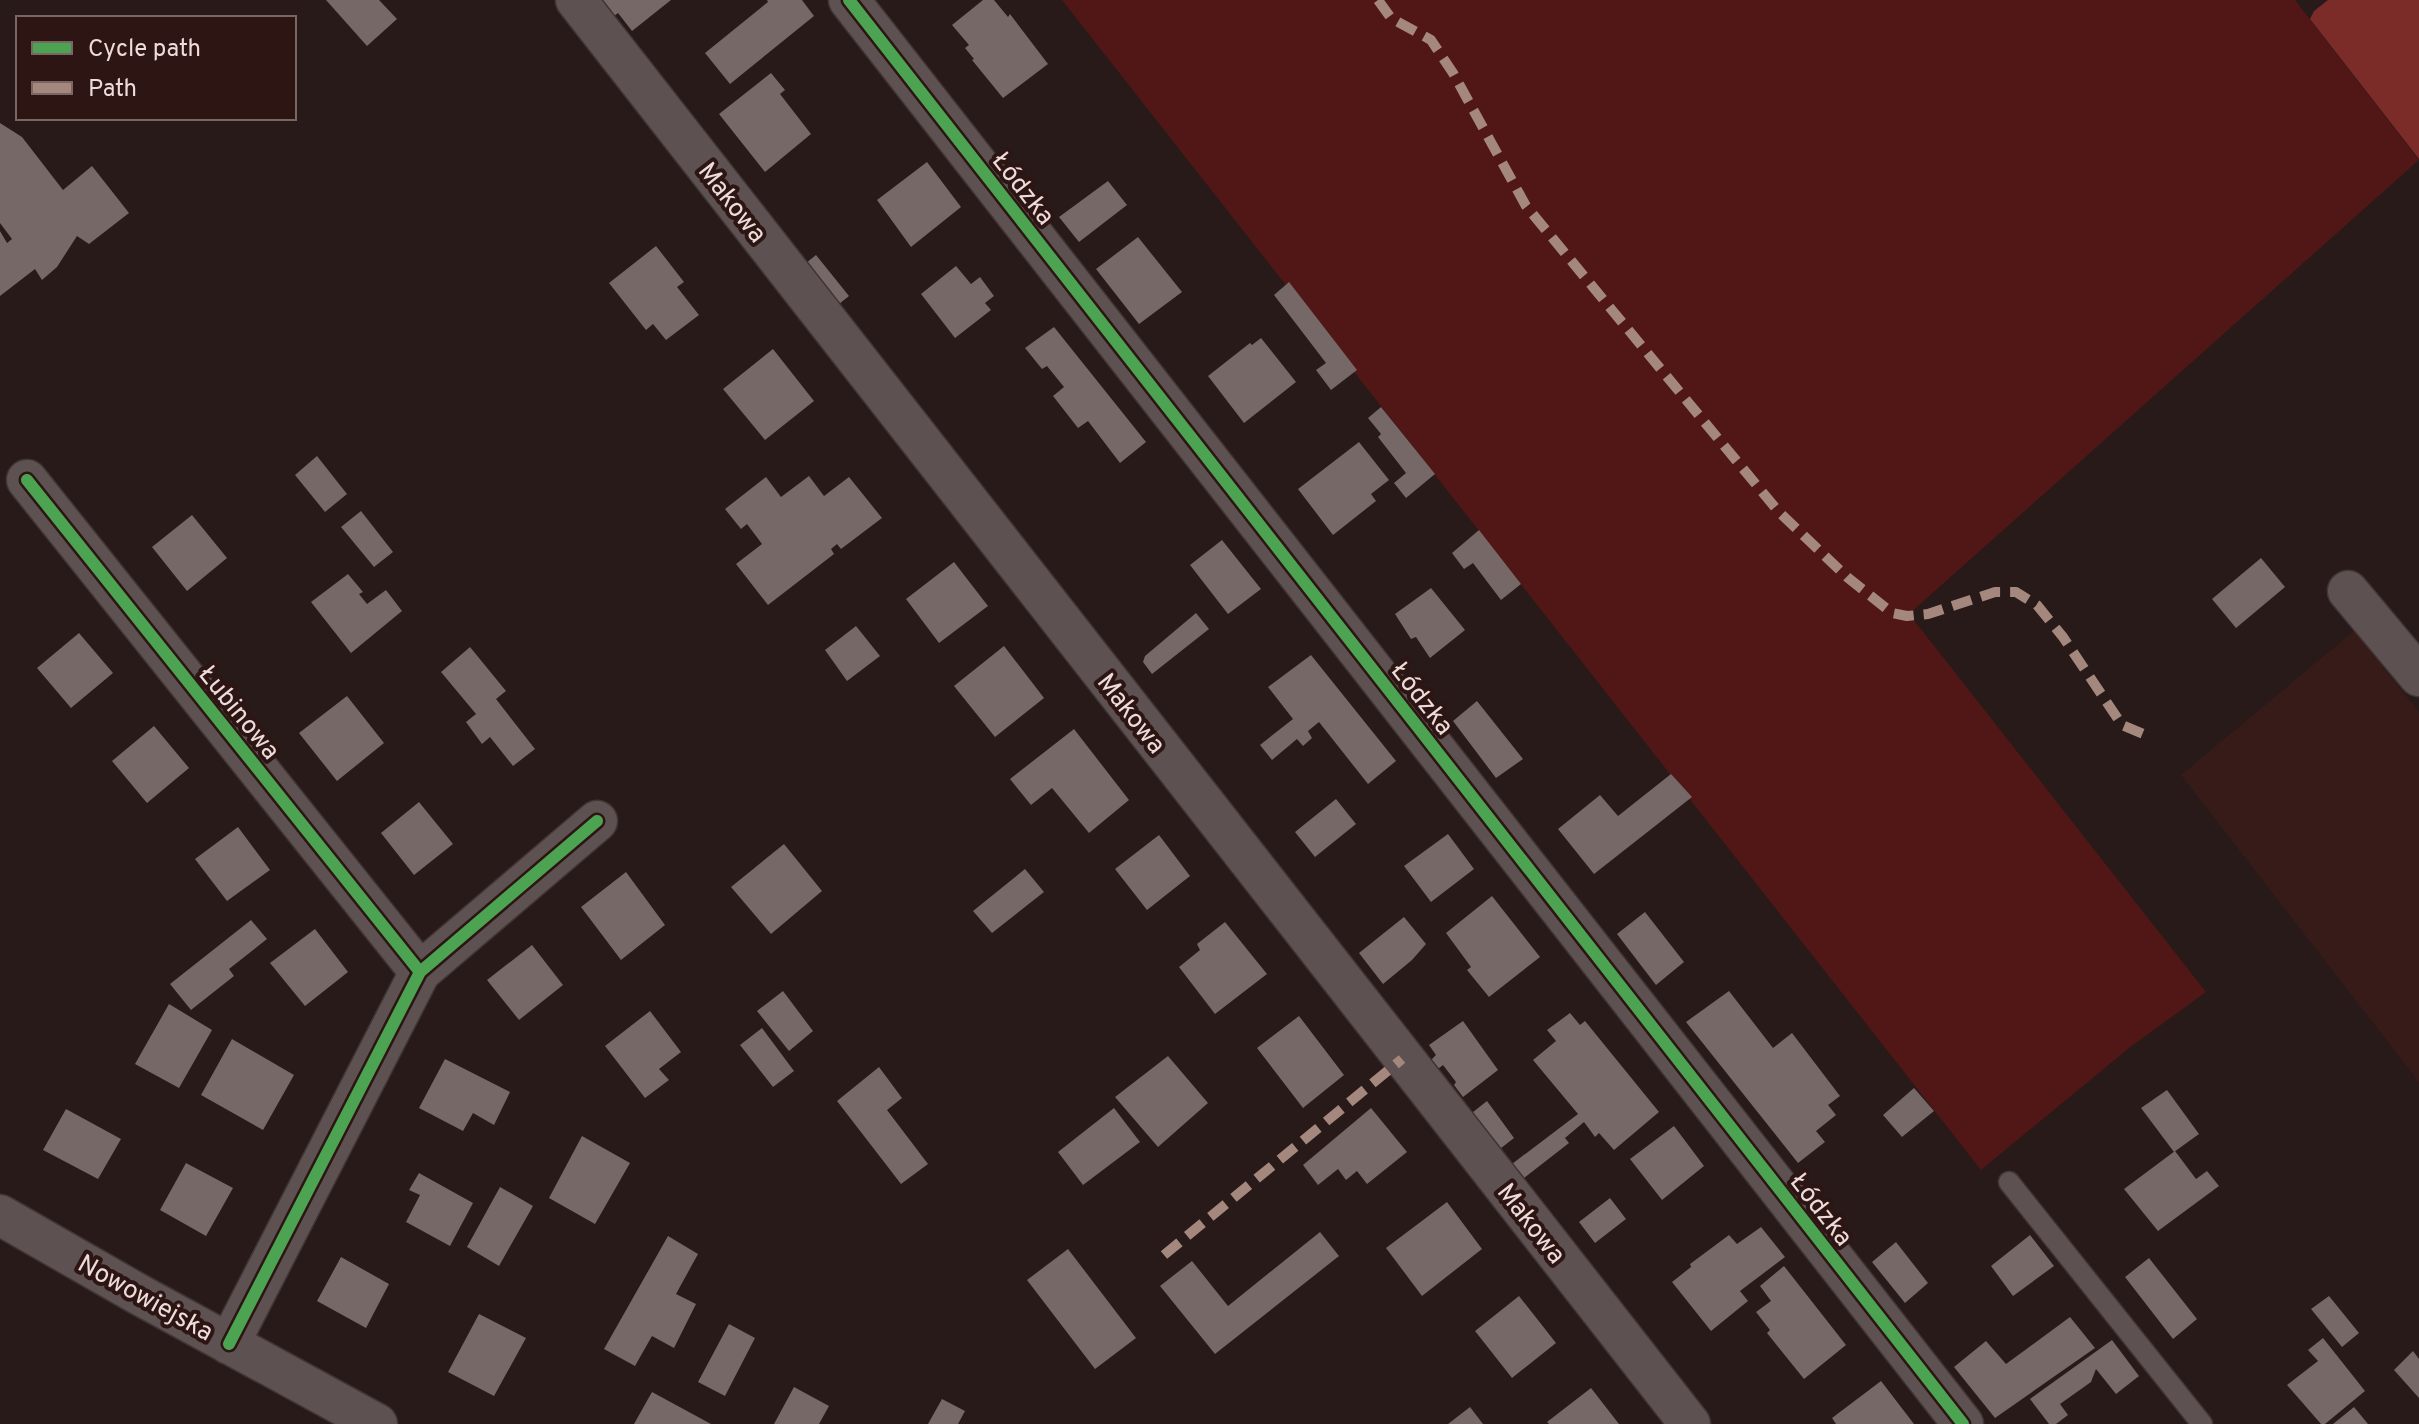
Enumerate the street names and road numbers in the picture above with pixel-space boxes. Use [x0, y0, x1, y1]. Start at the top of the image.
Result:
street label: Łódzka [983, 146, 1061, 233]
street label: Makowa [689, 157, 773, 250]
street label: Łódzka [1382, 656, 1460, 743]
street label: Łubinowa [190, 660, 286, 767]
street label: Makowa [1088, 668, 1172, 761]
street label: Łódzka [1781, 1167, 1859, 1254]
street label: Makowa [1488, 1178, 1572, 1271]
street label: Nowowiejska [71, 1248, 218, 1350]

